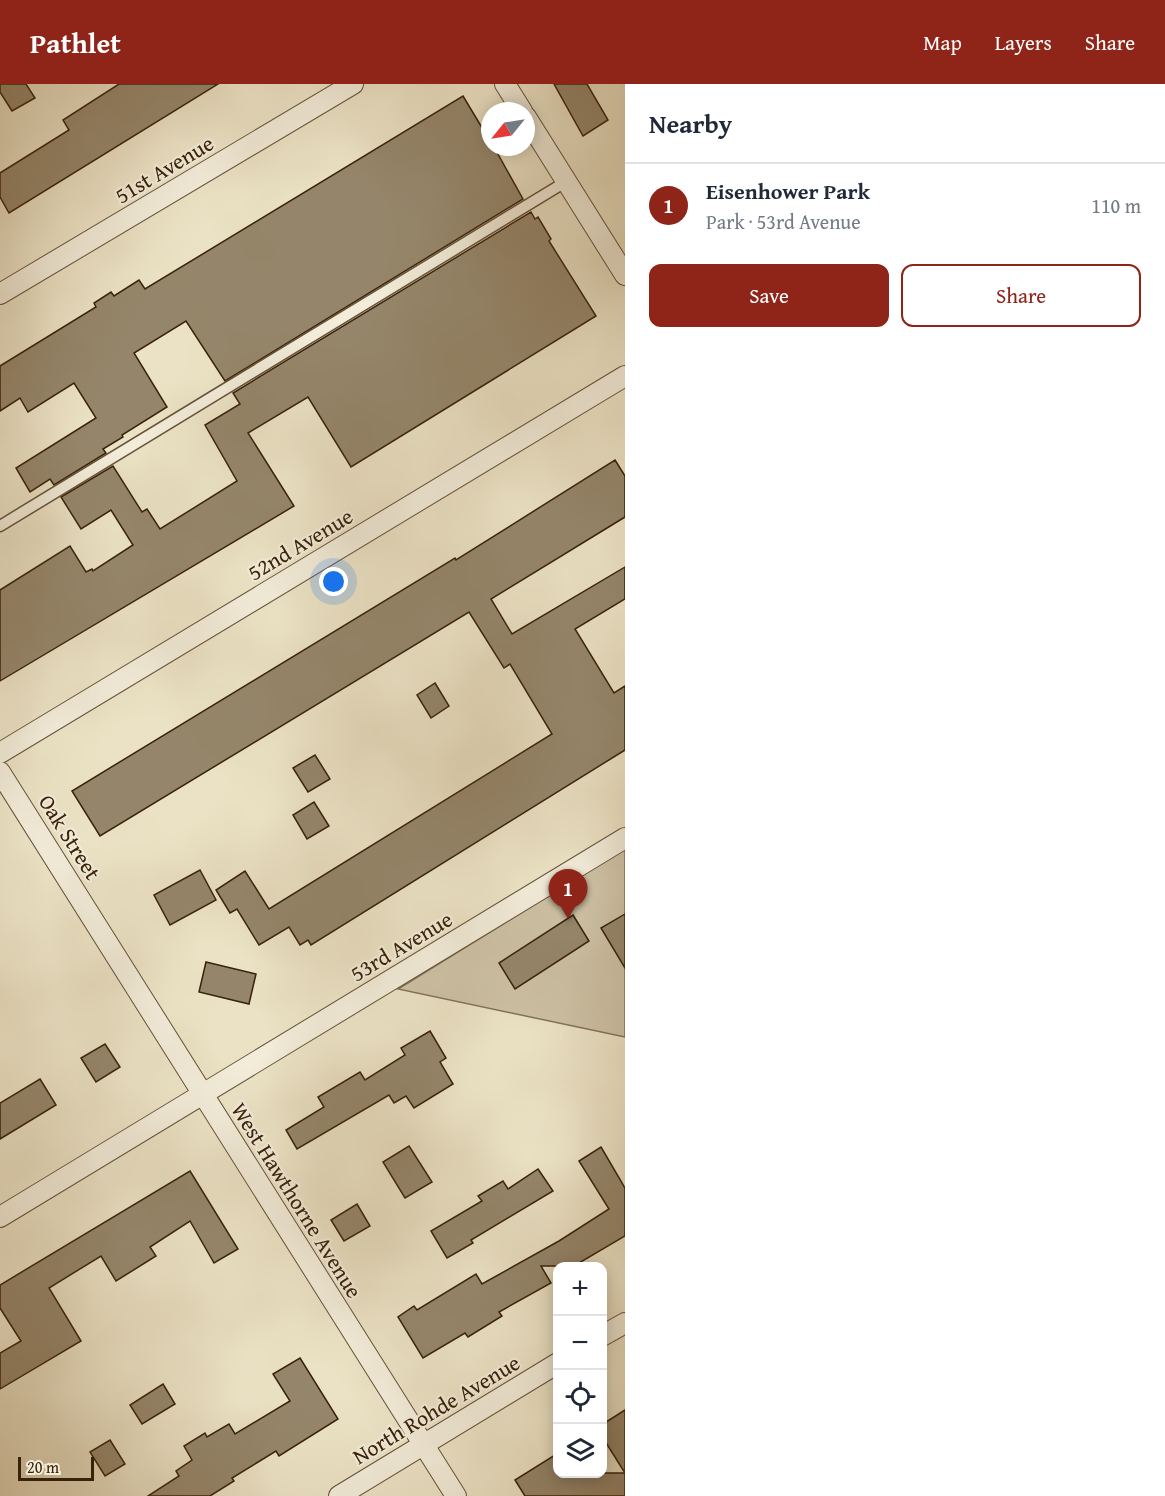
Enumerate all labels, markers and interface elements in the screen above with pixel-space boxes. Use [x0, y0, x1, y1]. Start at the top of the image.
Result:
text: Pathlet [30, 22, 121, 63]
text: Map [923, 27, 962, 58]
text: Layers [995, 27, 1052, 58]
text: Share [1085, 27, 1135, 58]
north arrow [481, 102, 535, 156]
text: Nearby [649, 104, 732, 143]
street label: 51st Avenue [109, 127, 219, 211]
text: Eisenhower Park [706, 175, 870, 207]
text: 1 [663, 191, 674, 220]
text: 110 m [1091, 191, 1141, 220]
text: Park · 53rd Avenue [706, 207, 861, 236]
button: Save [649, 264, 889, 327]
button: Share [901, 264, 1141, 327]
street label: 52nd Avenue [241, 500, 359, 588]
your location [319, 567, 348, 596]
street label: Oak Street [31, 788, 109, 886]
pin: 1 [548, 870, 588, 919]
street label: 53rd Avenue [344, 903, 458, 989]
street label: West Hawthorne Avenue [224, 1096, 370, 1304]
map controls [553, 1262, 607, 1478]
button: + [553, 1262, 607, 1316]
button: − [553, 1316, 607, 1370]
street label: North Rohde Avenue [346, 1346, 526, 1472]
button: locate [553, 1370, 607, 1424]
button: layers [553, 1424, 607, 1478]
scale bar [18, 1454, 94, 1482]
text: 20 m [27, 1455, 59, 1479]

